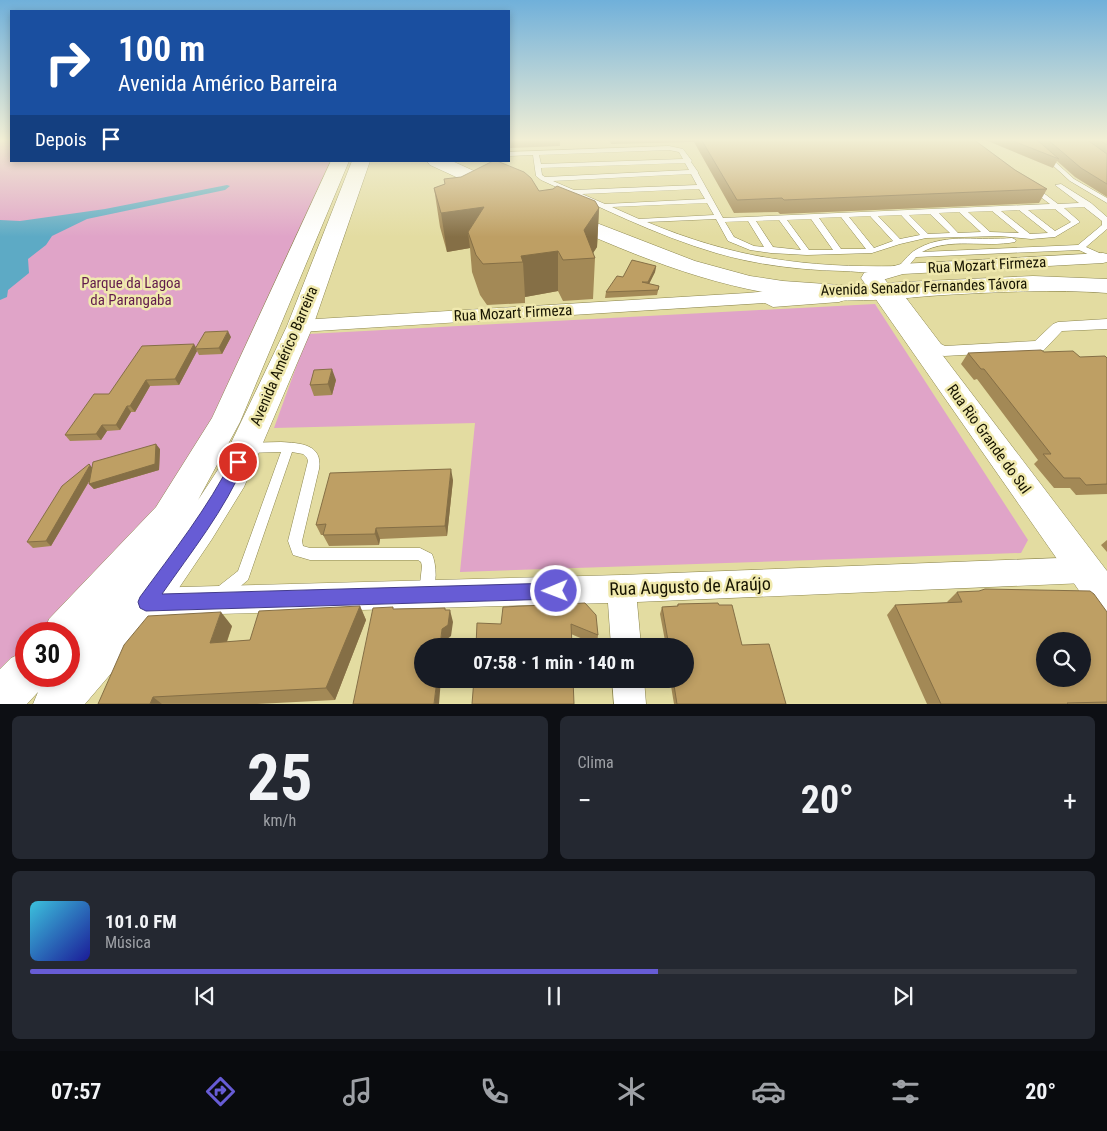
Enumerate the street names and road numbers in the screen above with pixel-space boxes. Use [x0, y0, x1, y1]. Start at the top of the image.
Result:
street label: Rua Mozart Firmeza [927, 253, 1047, 277]
street label: Avenida Senador Fernandes Távora [820, 274, 1028, 300]
street label: Avenida Américo Barreira [246, 284, 322, 428]
street label: Rua Mozart Firmeza [453, 301, 573, 325]
street label: Rua Rio Grande do Sul [943, 381, 1035, 497]
street label: Rua Augusto de Araújo [609, 573, 771, 599]

